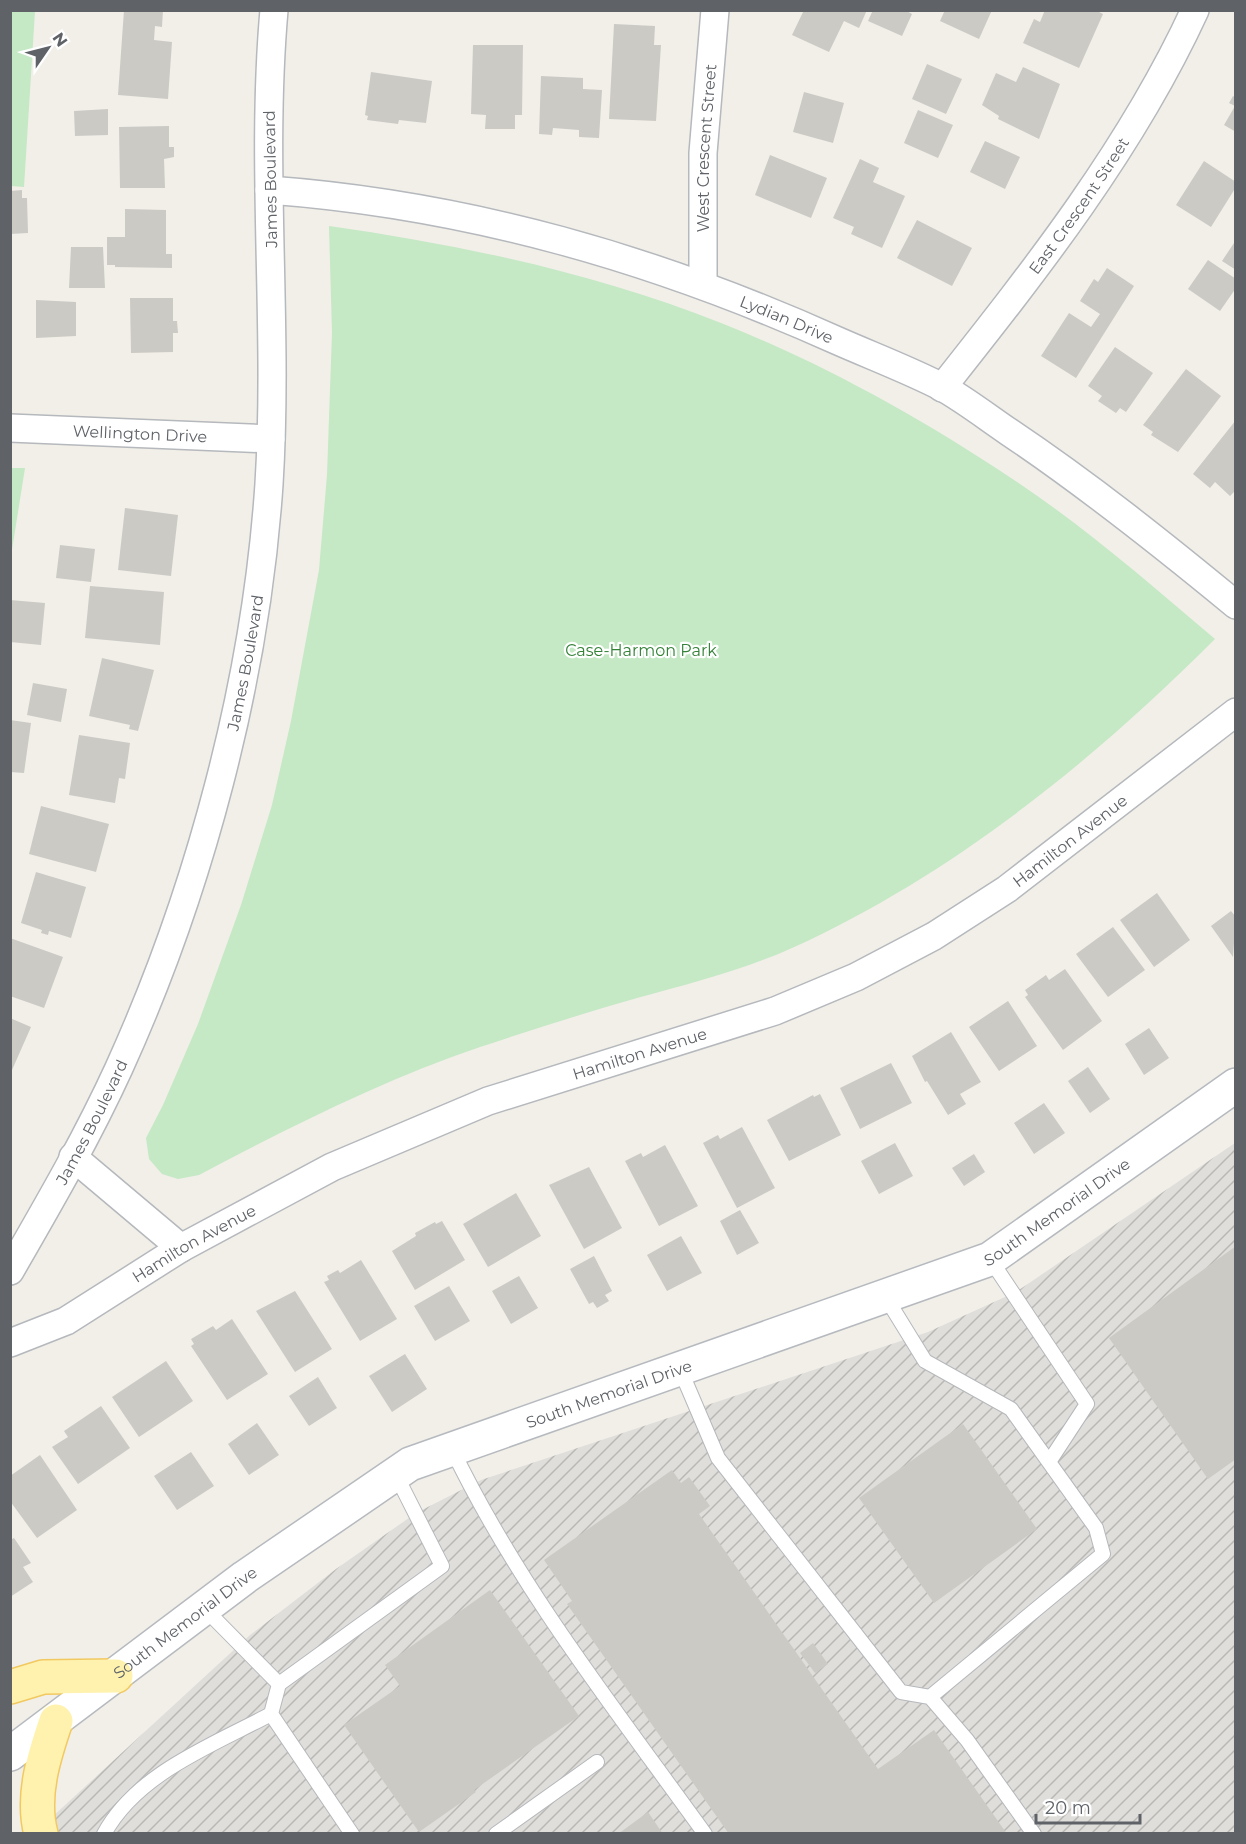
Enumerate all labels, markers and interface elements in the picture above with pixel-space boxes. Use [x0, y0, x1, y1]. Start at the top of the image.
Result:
north arrow [18, 18, 78, 78]
text: N [48, 29, 71, 50]
street label: West Crescent Street [694, 63, 720, 232]
street label: James Boulevard [260, 110, 281, 249]
street label: East Crescent Street [1025, 134, 1133, 278]
street label: Lydian Drive [737, 292, 836, 348]
street label: Wellington Drive [72, 422, 207, 446]
street label: James Boulevard [223, 594, 267, 734]
park label: Case-Harmon Park [565, 641, 717, 660]
street label: Hamilton Avenue [1009, 791, 1131, 891]
street label: Hamilton Avenue [570, 1024, 709, 1084]
street label: James Boulevard [52, 1057, 132, 1189]
street label: South Memorial Drive [982, 1154, 1134, 1270]
street label: Hamilton Avenue [129, 1201, 259, 1287]
street label: South Memorial Drive [523, 1356, 694, 1432]
street label: South Memorial Drive [110, 1563, 261, 1683]
scale bar [1036, 1787, 1140, 1825]
text: 20 m [1045, 1797, 1091, 1819]

